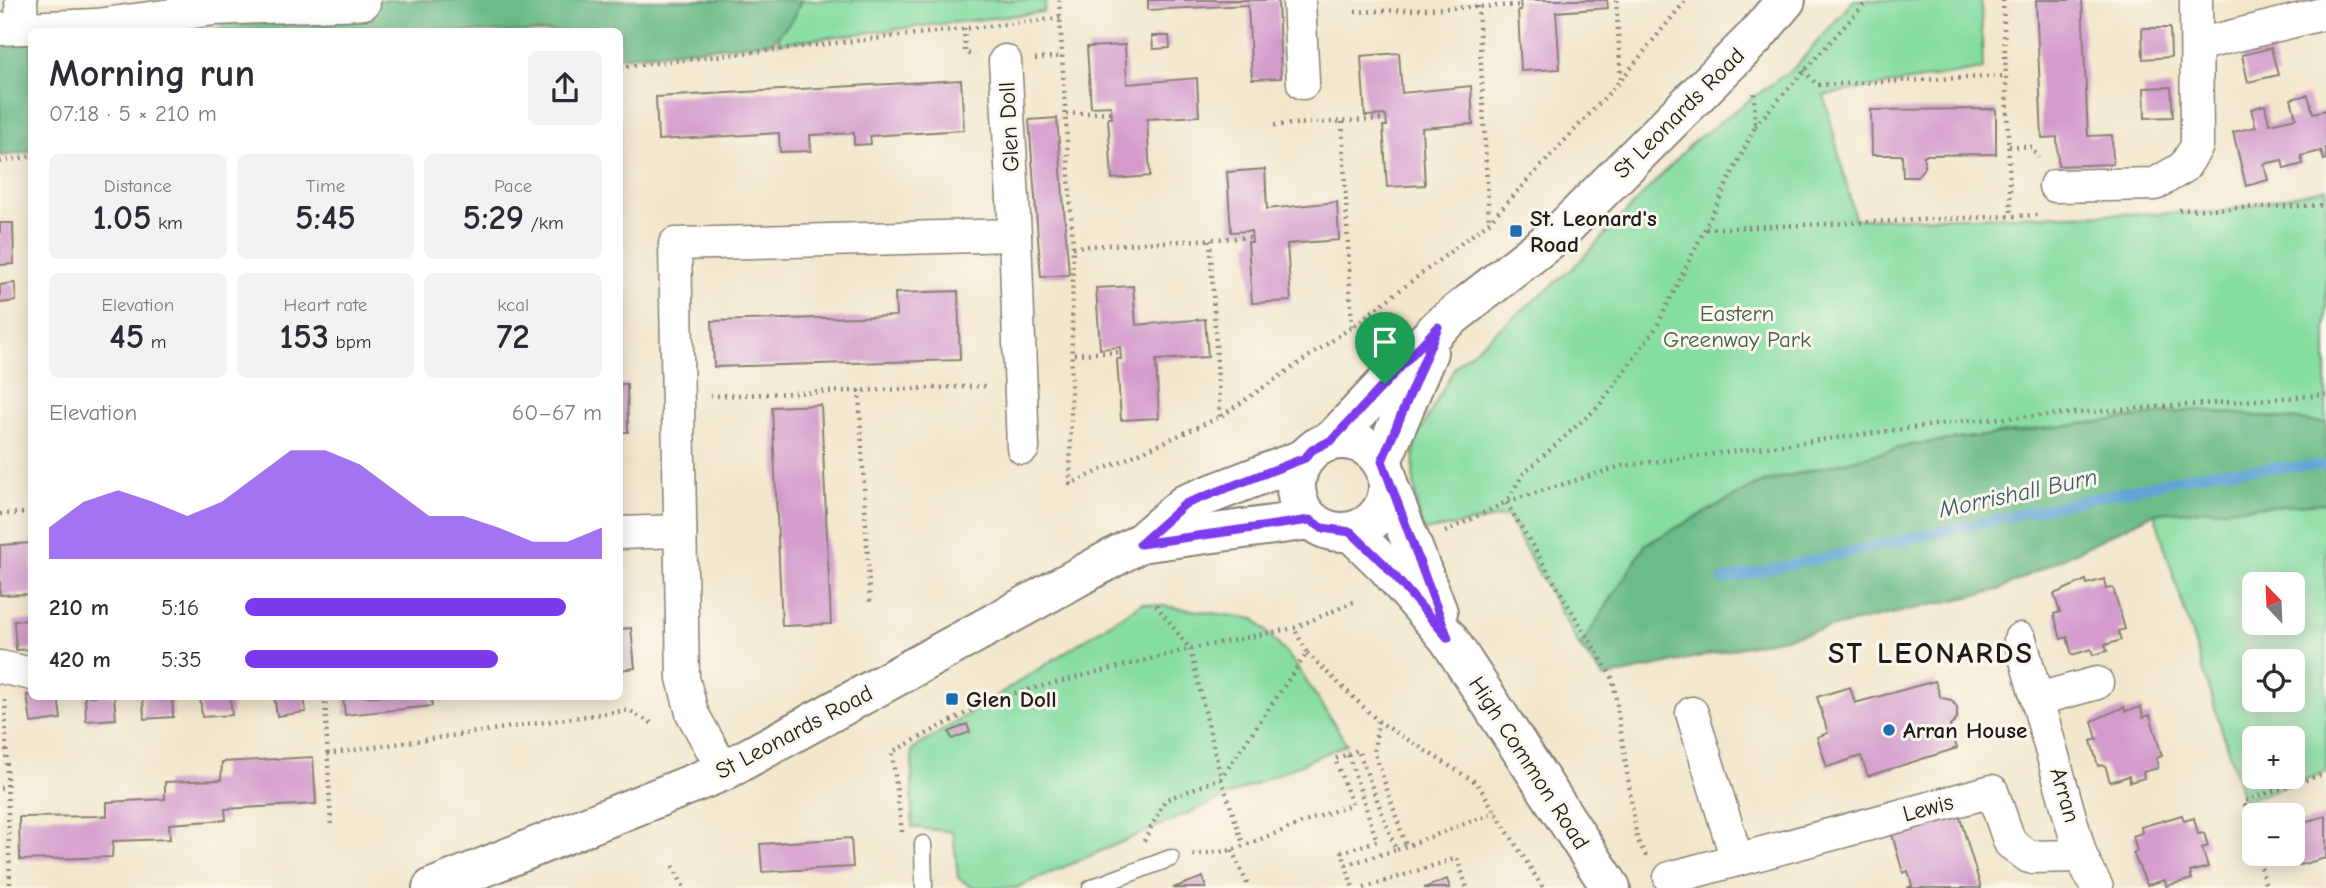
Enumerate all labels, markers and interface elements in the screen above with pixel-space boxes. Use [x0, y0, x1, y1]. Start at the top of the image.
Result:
street label: St Leonards Road [1608, 42, 1750, 184]
button: share [528, 51, 602, 125]
text: Morning run [49, 52, 255, 96]
street label: Glen Doll [993, 81, 1025, 173]
text: 07:18 · 5 × 210 m [49, 100, 217, 127]
text: Distance [104, 175, 172, 197]
text: Time [306, 175, 345, 197]
text: Pace [494, 175, 532, 197]
text: 1.05 [93, 197, 152, 238]
text: 5:45 [295, 197, 356, 238]
text: 5:29 [463, 197, 524, 238]
place label: St. Leonard's Road [1530, 205, 1657, 258]
text: km [152, 212, 183, 234]
text: /km [524, 212, 564, 234]
marker: St. Leonard's Road [1508, 223, 1524, 239]
text: Elevation [101, 294, 174, 316]
text: Heart rate [284, 294, 367, 316]
text: kcal [497, 294, 529, 316]
park label: Eastern Greenway Park [1663, 300, 1811, 353]
pin [1355, 312, 1415, 384]
text: 45 [109, 316, 144, 357]
text: 153 [280, 316, 329, 357]
text: 72 [497, 316, 530, 357]
icon: arrive [1366, 323, 1404, 361]
text: m [144, 331, 166, 353]
text: bpm [329, 331, 371, 353]
text: Elevation [49, 399, 137, 426]
text: 60–67 m [512, 399, 602, 426]
water label: Morrishall Burn [1935, 463, 2100, 524]
north arrow [2242, 572, 2305, 635]
map controls [2242, 572, 2305, 866]
text: 210 m [49, 594, 109, 621]
text: 5:16 [161, 594, 199, 621]
district label: ST LEONARDS [1828, 636, 2034, 671]
text: 420 m [49, 646, 111, 673]
text: 5:35 [161, 646, 202, 673]
button: locate [2242, 649, 2305, 712]
street label: High Common Road [1463, 672, 1595, 854]
street label: St Leonards Road [711, 679, 877, 785]
place label: Glen Doll [966, 686, 1057, 713]
marker: Glen Doll [944, 691, 960, 707]
place label: Arran House [1903, 717, 2027, 744]
marker: Arran House [1881, 722, 1897, 738]
button: + [2242, 726, 2305, 789]
street label: Arran [2044, 764, 2086, 826]
street label: Lewis [1900, 788, 1956, 828]
button: − [2242, 803, 2305, 866]

